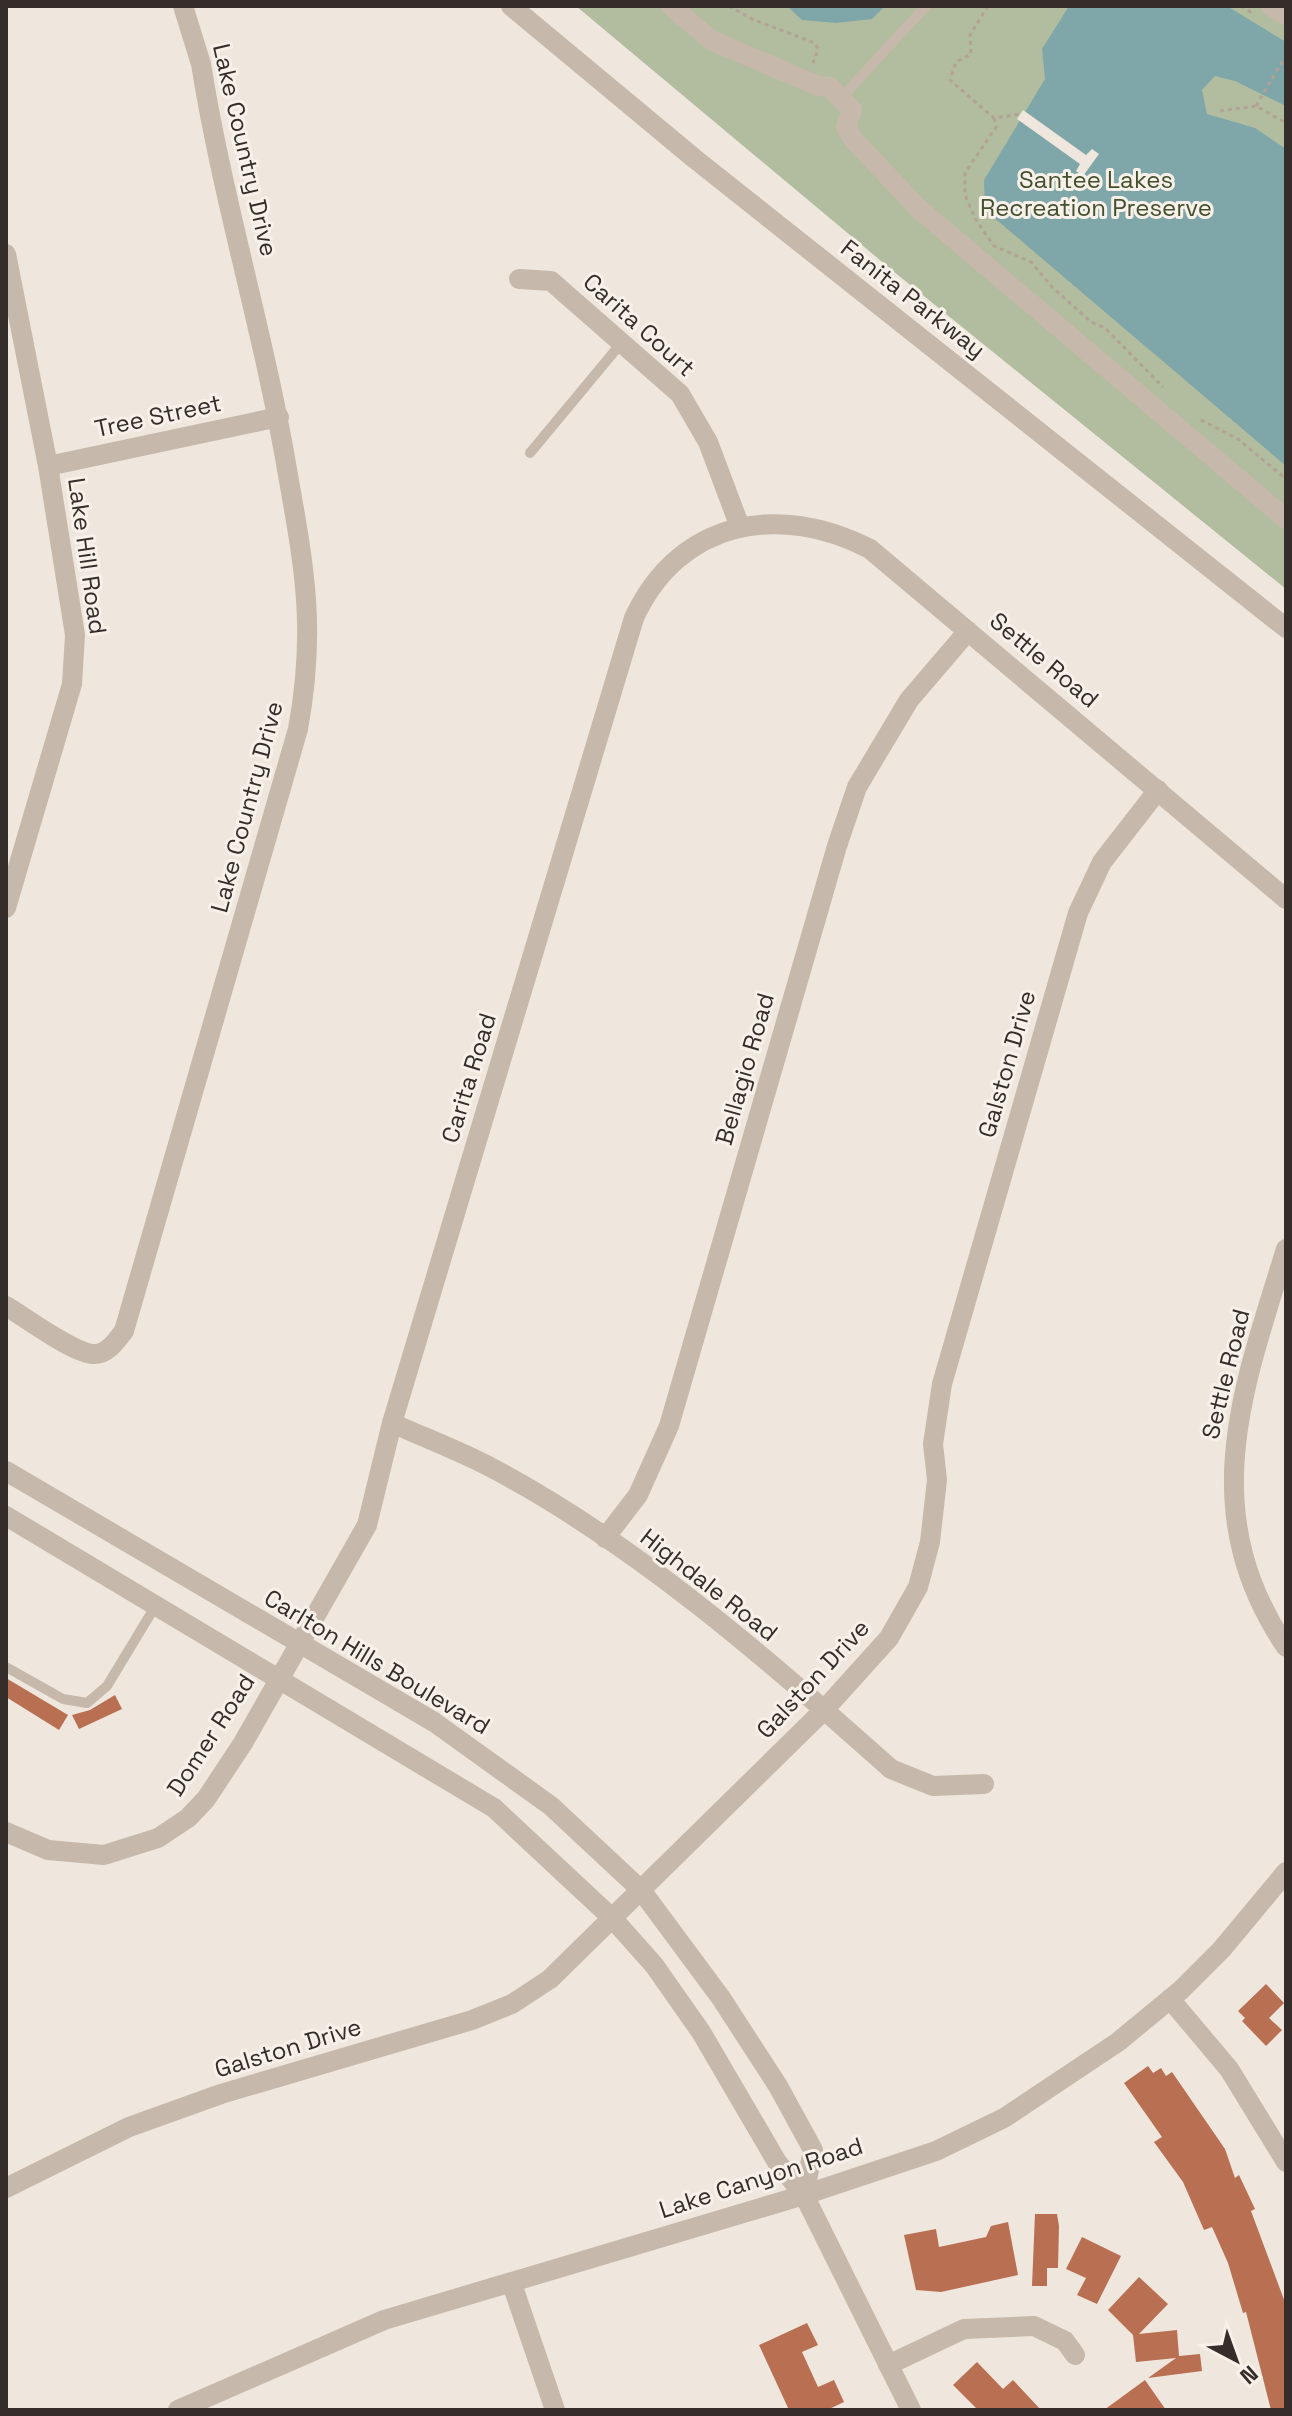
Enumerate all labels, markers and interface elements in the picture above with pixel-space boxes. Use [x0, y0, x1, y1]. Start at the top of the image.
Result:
street label: Lake Country Drive [206, 41, 285, 259]
park label: Santee Lakes Recreation Preserve [980, 164, 1212, 223]
street label: Fanita Parkway [835, 232, 992, 365]
street label: Carita Court [577, 266, 702, 383]
street label: Tree Street [92, 387, 224, 444]
street label: Lake Hill Road [61, 476, 114, 636]
street label: Settle Road [983, 605, 1105, 714]
street label: Lake Country Drive [203, 698, 290, 916]
street label: Galston Drive [971, 987, 1042, 1141]
street label: Bellagio Road [708, 989, 781, 1148]
street label: Carita Road [434, 1009, 503, 1146]
street label: Settle Road [1194, 1306, 1257, 1442]
street label: Highdale Road [634, 1521, 784, 1648]
street label: Carlton Hills Boulevard [259, 1582, 496, 1741]
street label: Galston Drive [750, 1613, 876, 1745]
street label: Domer Road [160, 1668, 262, 1802]
street label: Galston Drive [211, 2011, 365, 2085]
street label: Lake Canyon Road [655, 2130, 867, 2225]
north arrow [1196, 2320, 1276, 2400]
text: N [1234, 2360, 1264, 2390]

